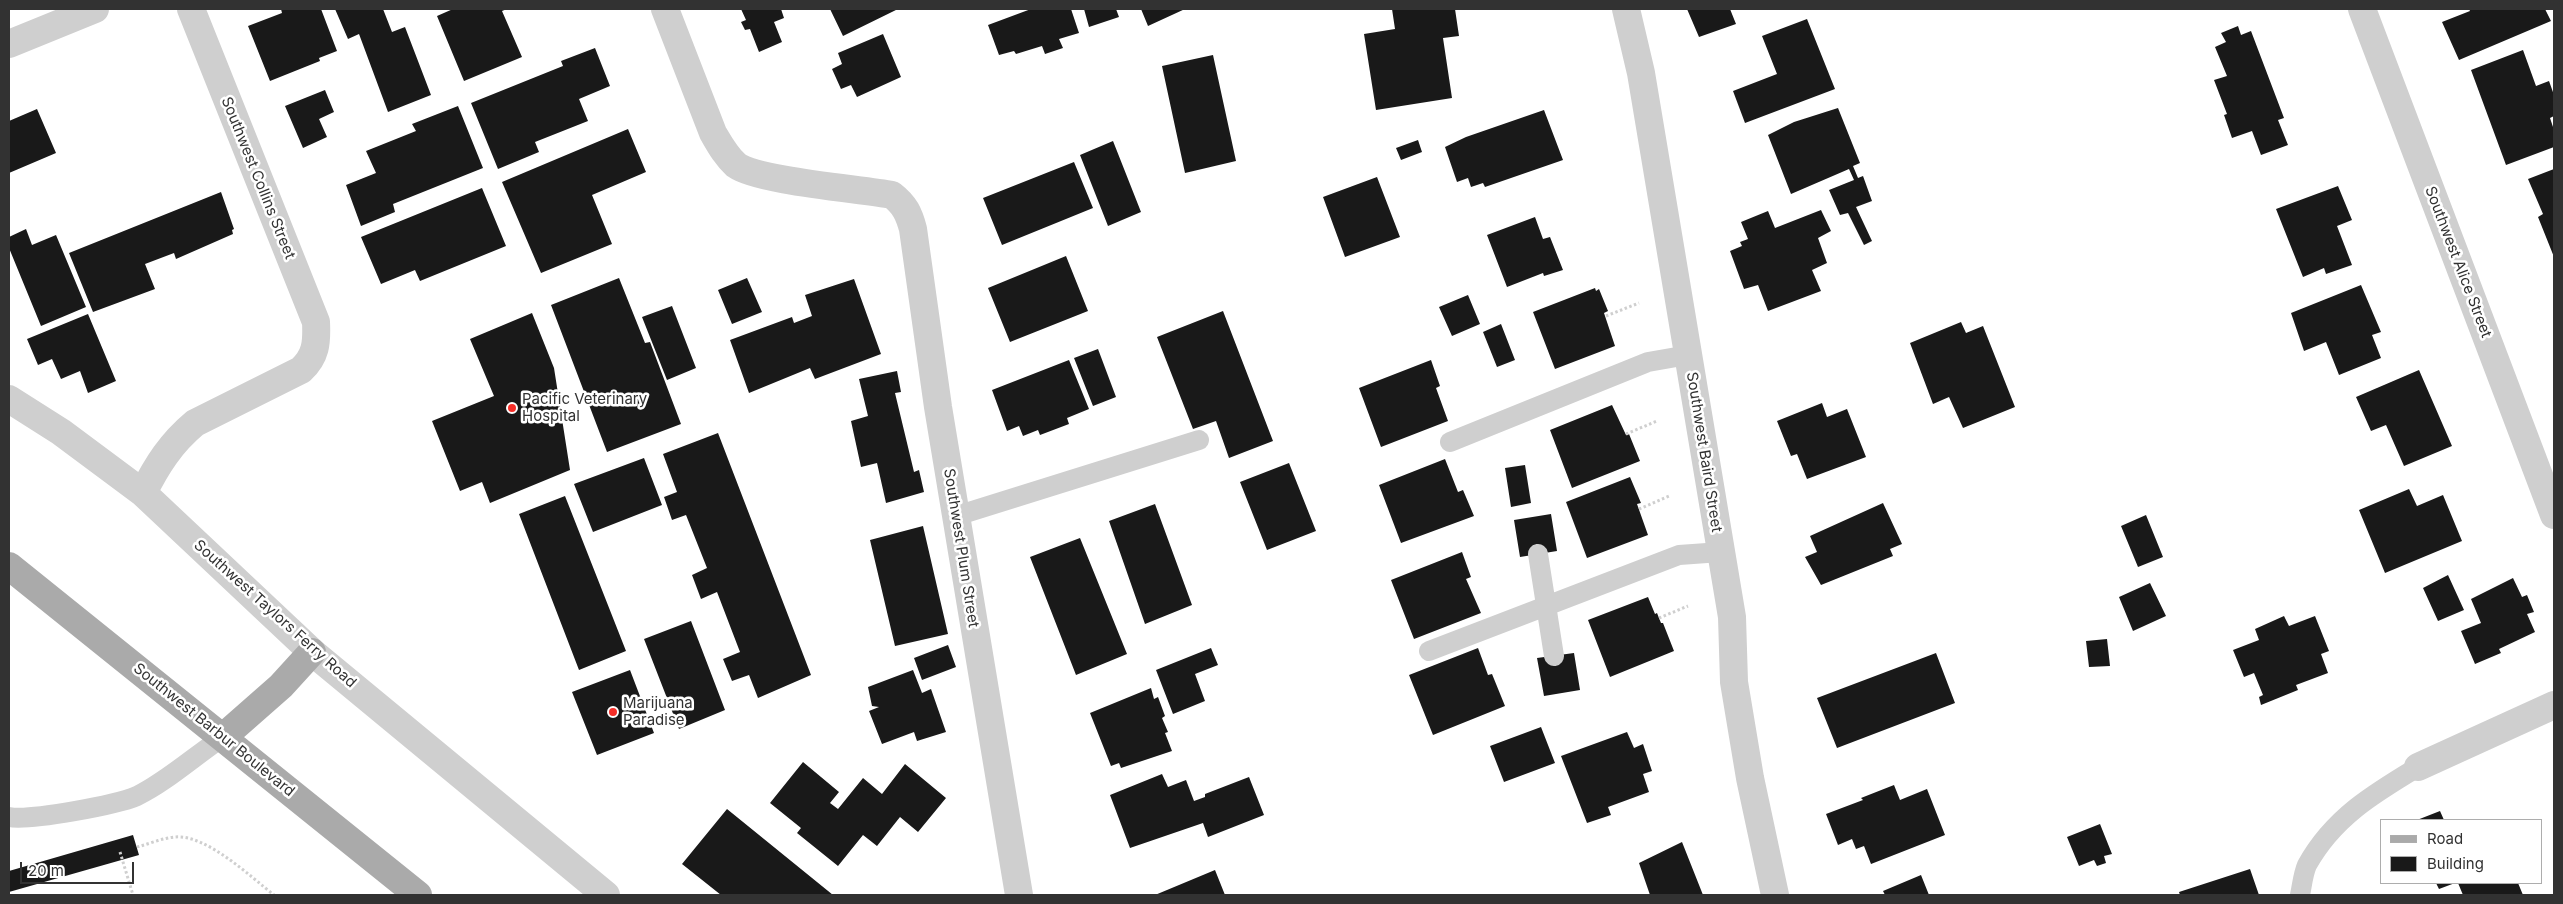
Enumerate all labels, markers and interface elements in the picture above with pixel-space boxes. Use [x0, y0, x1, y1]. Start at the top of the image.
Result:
street label: Southwest Collins Street [217, 94, 299, 262]
street label: Southwest Alice Street [2421, 184, 2495, 340]
street label: Southwest Baird Street [1682, 371, 1726, 533]
place label: Pacific Veterinary Hospital [522, 390, 647, 425]
marker: Pacific Veterinary Hospital [506, 402, 518, 414]
street label: Southwest Plum Street [940, 467, 982, 629]
street label: Southwest Taylors Ferry Road [190, 536, 360, 692]
street label: Southwest Barbur Boulevard [130, 659, 298, 801]
place label: Marijuana Paradise [623, 694, 693, 729]
marker: Marijuana Paradise [607, 706, 619, 718]
legend [2380, 819, 2543, 884]
text: Road [2427, 829, 2463, 848]
scale bar [22, 852, 136, 884]
text: Building [2427, 854, 2484, 873]
text: 20 m [28, 861, 64, 880]

